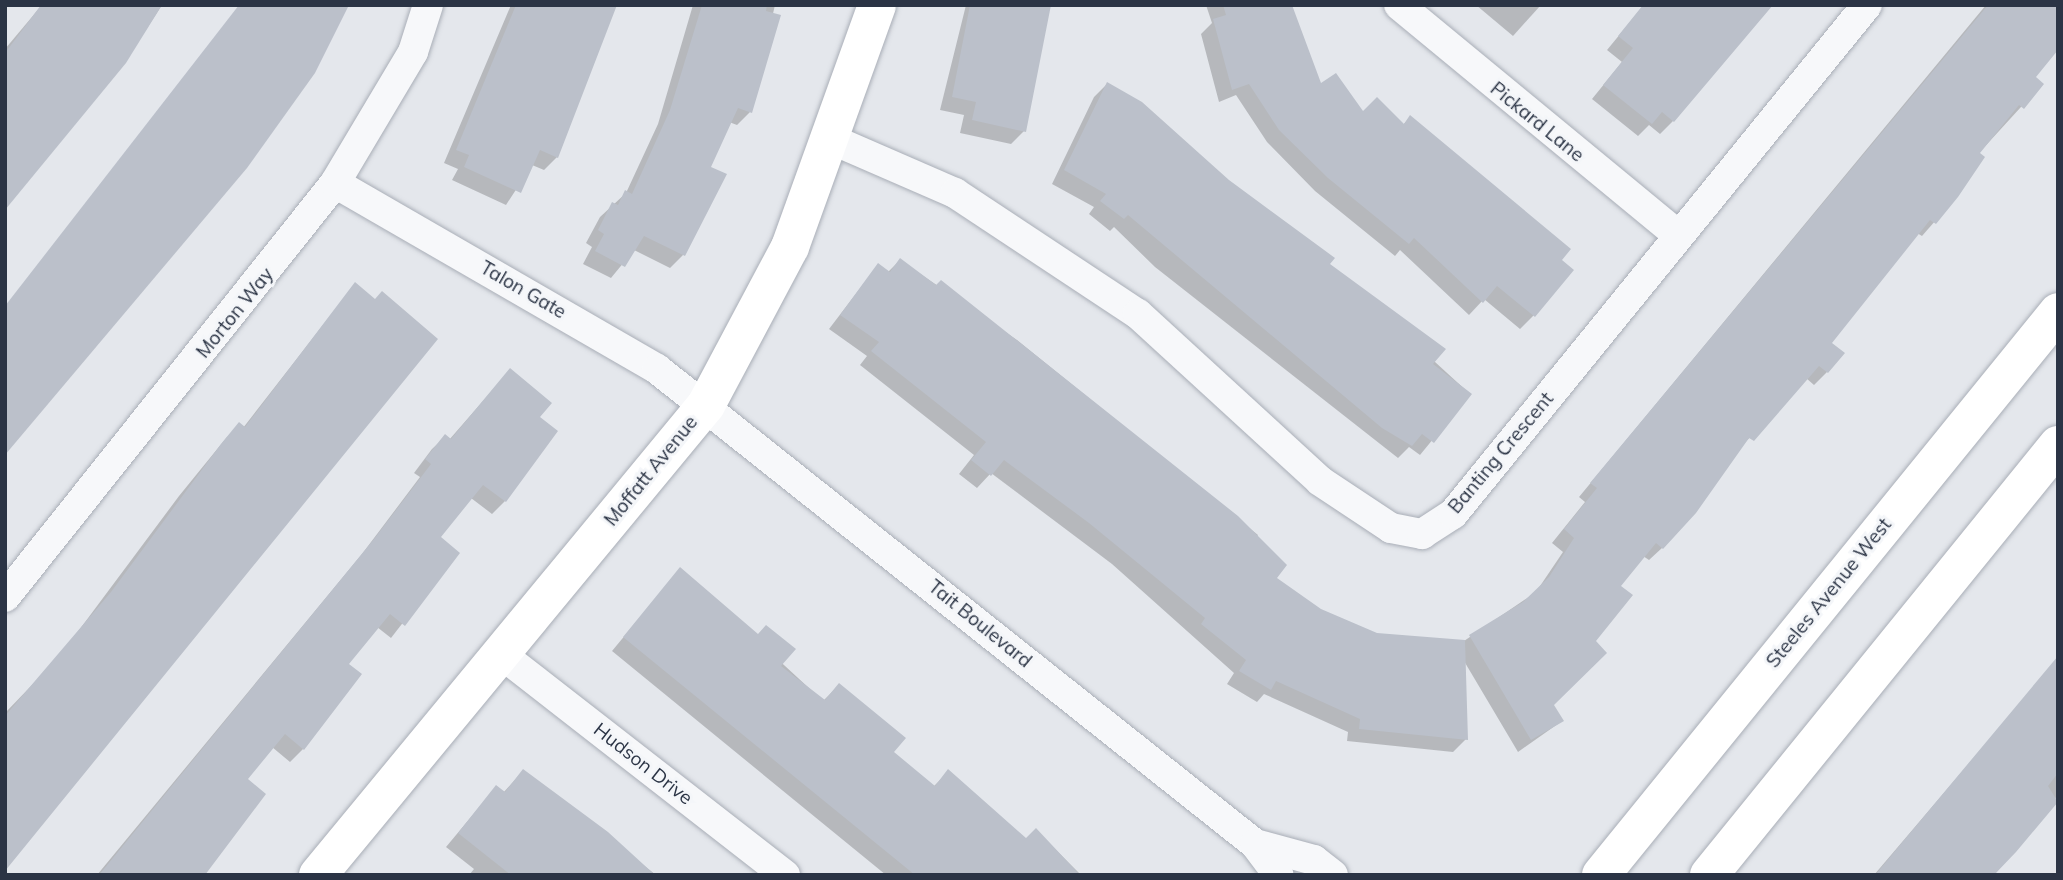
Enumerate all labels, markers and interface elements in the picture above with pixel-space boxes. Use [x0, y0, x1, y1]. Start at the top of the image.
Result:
street label: Pickard Lane [1486, 77, 1588, 167]
street label: Talon Gate [476, 256, 570, 324]
street label: Morton Way [192, 263, 278, 363]
street label: Banting Crescent [1444, 388, 1558, 518]
street label: Moffatt Avenue [600, 411, 702, 531]
street label: Steeles Avenue West [1762, 514, 1896, 672]
street label: Tait Boulevard [924, 575, 1036, 673]
street label: Hudson Drive [589, 718, 697, 810]

